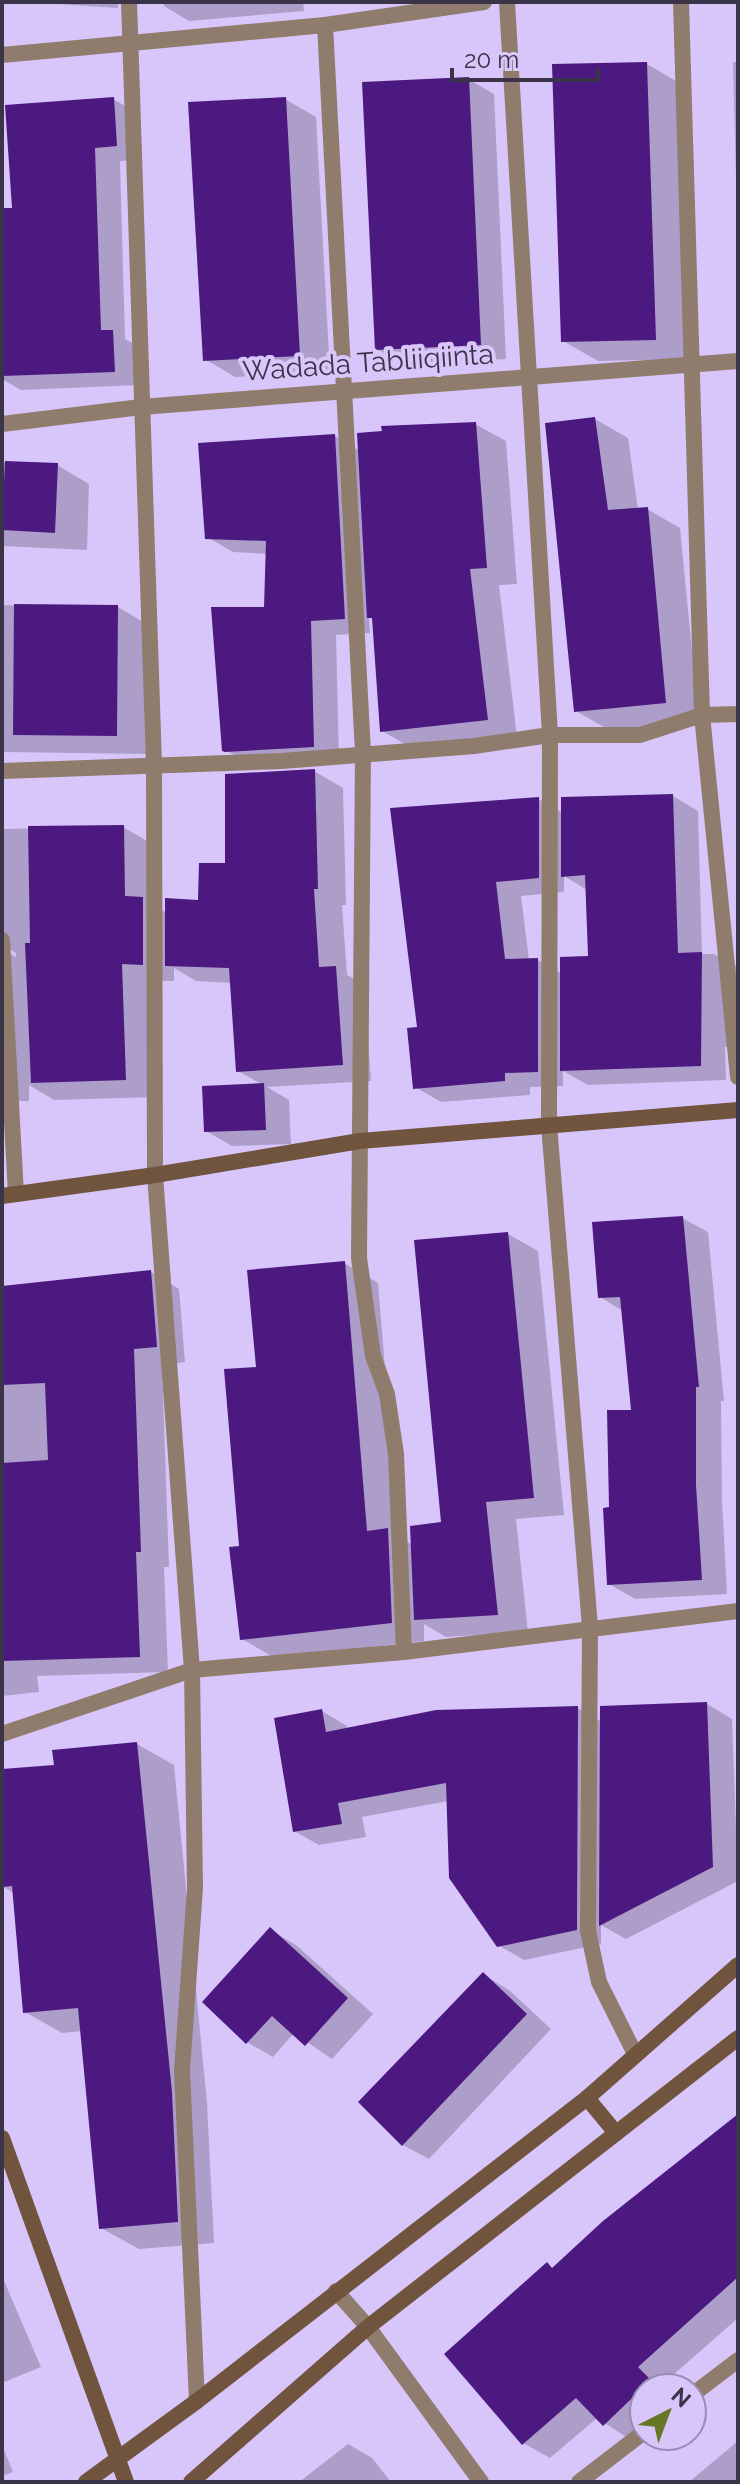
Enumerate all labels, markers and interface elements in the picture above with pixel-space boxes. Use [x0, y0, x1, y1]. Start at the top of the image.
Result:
scale bar [452, 32, 598, 82]
text: 20 m [464, 45, 519, 74]
street label: Wadada Tabliiqiinta [241, 337, 495, 388]
north arrow [628, 2372, 708, 2452]
text: N [666, 2382, 696, 2412]

